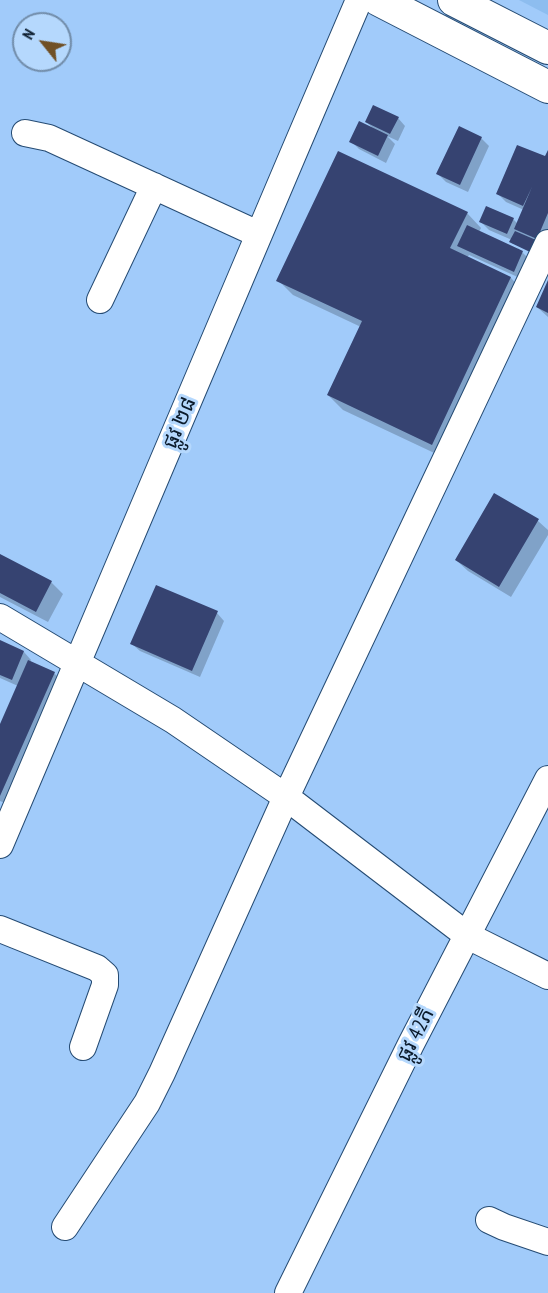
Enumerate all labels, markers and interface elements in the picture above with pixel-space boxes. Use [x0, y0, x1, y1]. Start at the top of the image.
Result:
north arrow [12, 12, 72, 72]
text: N [17, 25, 39, 43]
street label: ផ្លូវ ២៨ [158, 393, 202, 453]
street label: ផ្លូវ 42ភី [392, 1004, 440, 1066]

